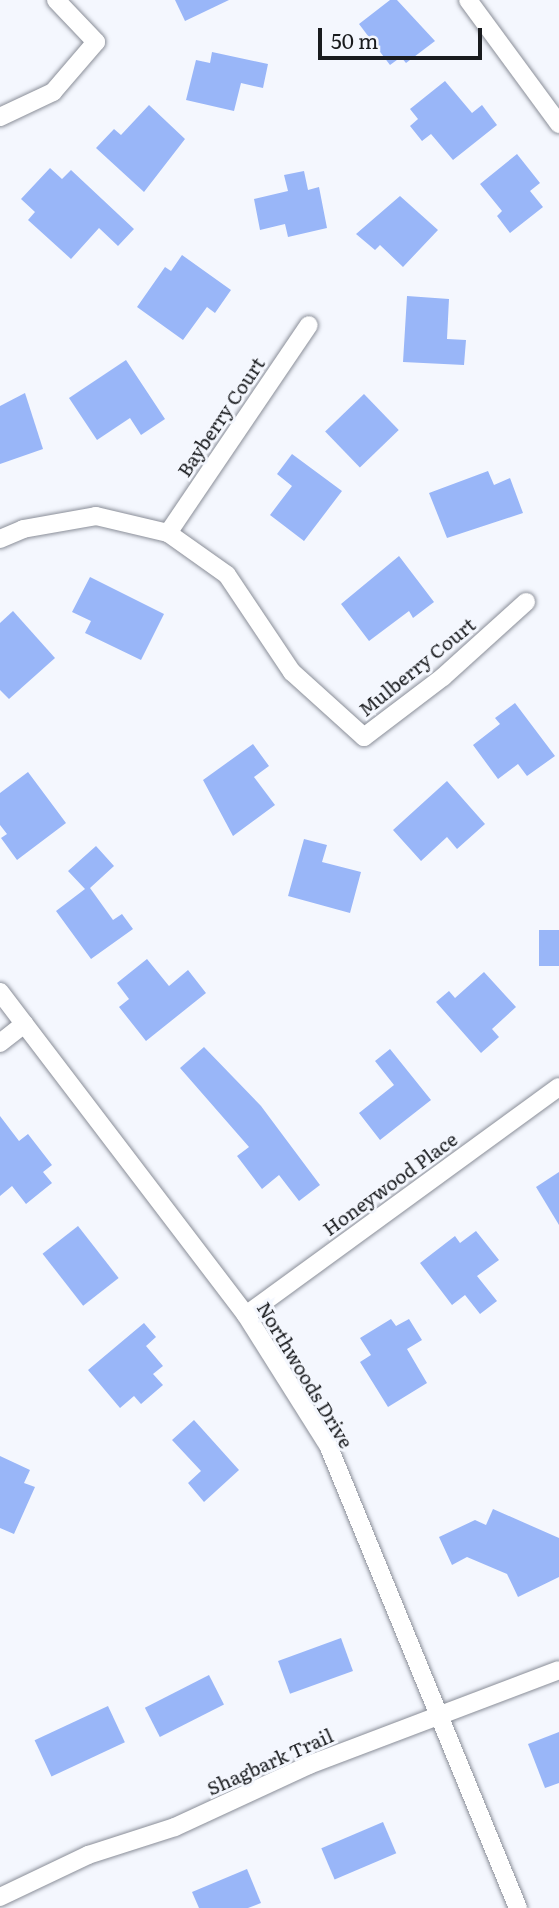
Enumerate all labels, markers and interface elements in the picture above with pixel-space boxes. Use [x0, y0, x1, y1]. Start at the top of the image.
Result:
scale bar [321, 14, 486, 58]
text: 50 m [331, 24, 378, 55]
street label: Bayberry Court [173, 353, 269, 481]
street label: Mulberry Court [354, 613, 480, 721]
street label: Honeywood Place [318, 1128, 462, 1240]
street label: Northwoods Drive [252, 1298, 358, 1452]
street label: Shagbark Trail [203, 1724, 337, 1800]

